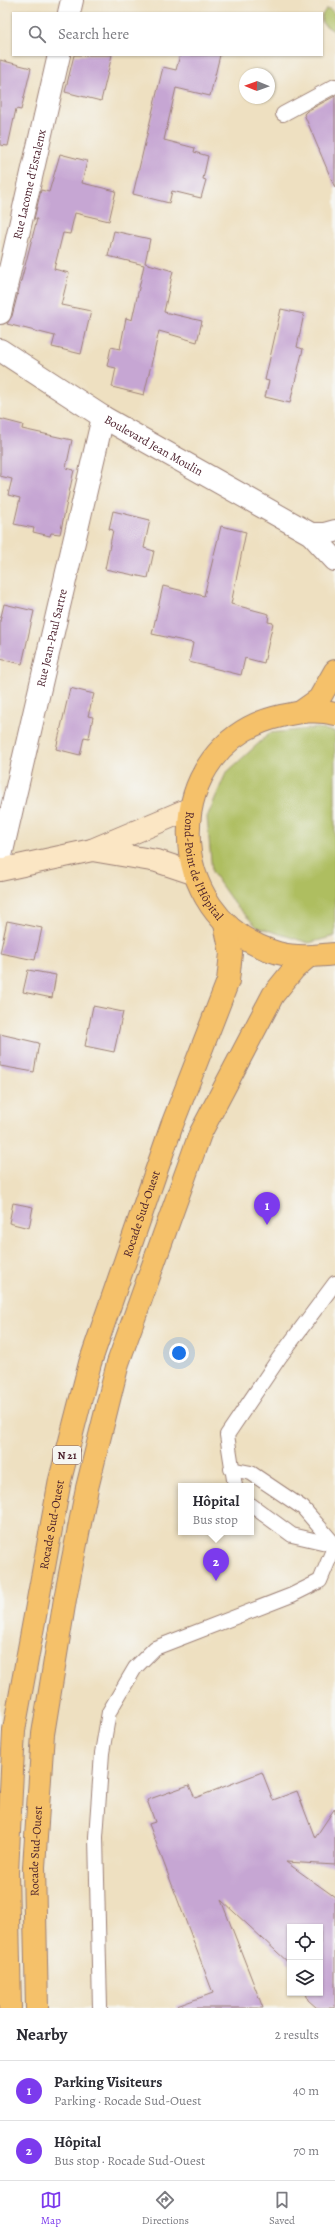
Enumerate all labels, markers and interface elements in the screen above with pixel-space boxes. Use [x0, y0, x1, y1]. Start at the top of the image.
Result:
search box [12, 12, 323, 56]
icon: search [26, 23, 48, 45]
text: Search here [58, 24, 129, 44]
north arrow [239, 68, 275, 104]
street label: Rue Lacome d'Estalenx [9, 128, 50, 241]
street label: Boulevard Jean Moulin [102, 411, 206, 480]
street label: Rue Jean-Paul Sartre [32, 587, 71, 689]
street label: Rond-Point de l'Hôpital [181, 810, 227, 924]
street label: Rocade Sud-Ouest [119, 1168, 164, 1259]
pin: 1 [254, 1192, 280, 1225]
your location [169, 1343, 189, 1363]
road number: N 21 [53, 1446, 81, 1464]
street label: Rocade Sud-Ouest [36, 1479, 68, 1571]
popup [178, 1483, 254, 1535]
text: Hôpital [192, 1491, 240, 1511]
text: Bus stop [192, 1511, 238, 1528]
pin: 2 [203, 1548, 229, 1581]
street label: Rocade Sud-Ouest [26, 1805, 46, 1897]
map controls [287, 1924, 323, 1996]
button: locate [287, 1924, 323, 1960]
button: layers [287, 1960, 323, 1996]
text: Nearby [16, 2023, 67, 2046]
text: 2 results [275, 2026, 319, 2043]
text: Parking Visiteurs [54, 2072, 162, 2092]
text: 1 [27, 2082, 31, 2099]
text: 40 m [293, 2082, 319, 2099]
text: Parking · Rocade Sud-Ouest [54, 2092, 202, 2109]
text: Hôpital [54, 2132, 101, 2152]
text: 2 [26, 2142, 32, 2159]
text: 70 m [293, 2142, 319, 2159]
text: Bus stop · Rocade Sud-Ouest [54, 2152, 205, 2169]
tab: Map [40, 2189, 62, 2228]
tab: Directions [142, 2189, 189, 2228]
tab: Saved [269, 2189, 295, 2228]

